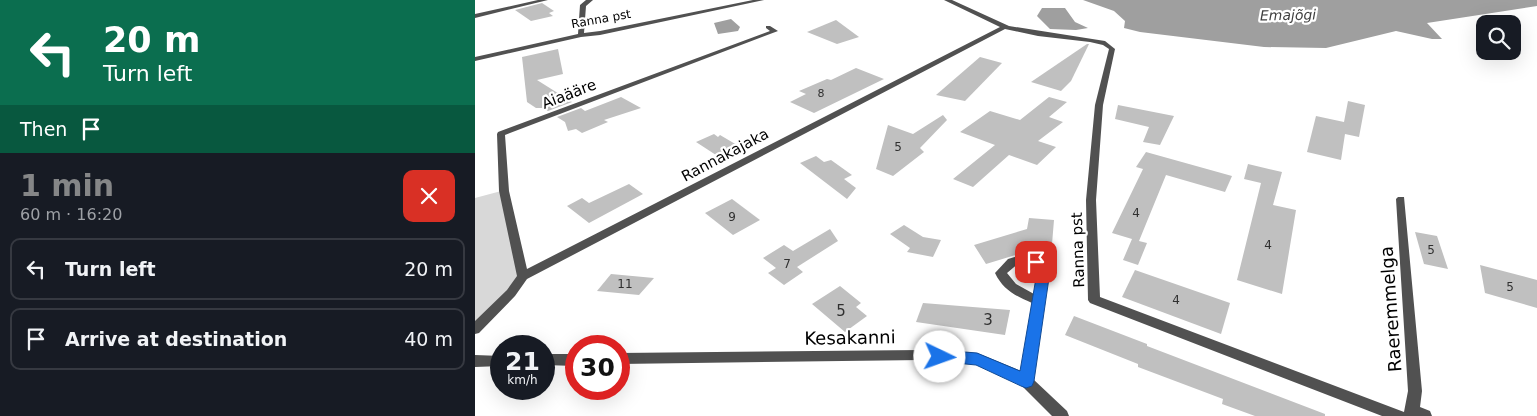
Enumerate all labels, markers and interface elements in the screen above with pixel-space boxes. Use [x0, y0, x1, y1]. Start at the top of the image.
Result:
street label: Ranna pst [570, 7, 632, 31]
water label: Emajõgi [1260, 7, 1316, 23]
map controls [1476, 15, 1521, 60]
button: search [1476, 15, 1521, 60]
icon: left [20, 20, 85, 85]
text: 20 m [103, 20, 200, 60]
text: Turn left [103, 61, 192, 86]
street label: Aiaääre [539, 75, 599, 113]
house number: 8 [818, 87, 825, 100]
icon: arrive [77, 115, 105, 143]
text: Then [20, 118, 67, 140]
street label: Rannakajaka [678, 124, 772, 186]
house number: 5 [894, 140, 902, 154]
text: 1 min [20, 168, 114, 203]
button: close [403, 170, 455, 222]
text: 60 m · 16:20 [20, 205, 122, 224]
house number: 4 [1132, 206, 1140, 220]
house number: 9 [728, 210, 736, 224]
street label: Ranna pst [1068, 212, 1088, 288]
house number: 4 [1264, 238, 1272, 252]
pin [1015, 241, 1057, 283]
house number: 5 [1427, 243, 1435, 257]
street label: Raeremmelga [1376, 246, 1405, 373]
icon: arrive [1022, 248, 1050, 276]
icon: left [22, 255, 50, 283]
house number: 7 [783, 257, 791, 271]
text: Turn left [65, 258, 156, 280]
text: 20 m [404, 258, 453, 280]
house number: 11 [617, 277, 633, 291]
house number: 5 [1506, 280, 1514, 294]
house number: 4 [1172, 293, 1180, 307]
house number: 5 [836, 302, 846, 320]
house number: 3 [983, 311, 993, 329]
icon: arrive [22, 325, 50, 353]
street label: Kesakanni [804, 326, 896, 349]
text: Arrive at destination [65, 328, 287, 350]
text: 40 m [404, 328, 453, 350]
position arrow [913, 330, 965, 382]
speed limit sign: 30 [565, 335, 630, 400]
text: 21 [505, 347, 540, 376]
text: km/h [507, 373, 538, 387]

